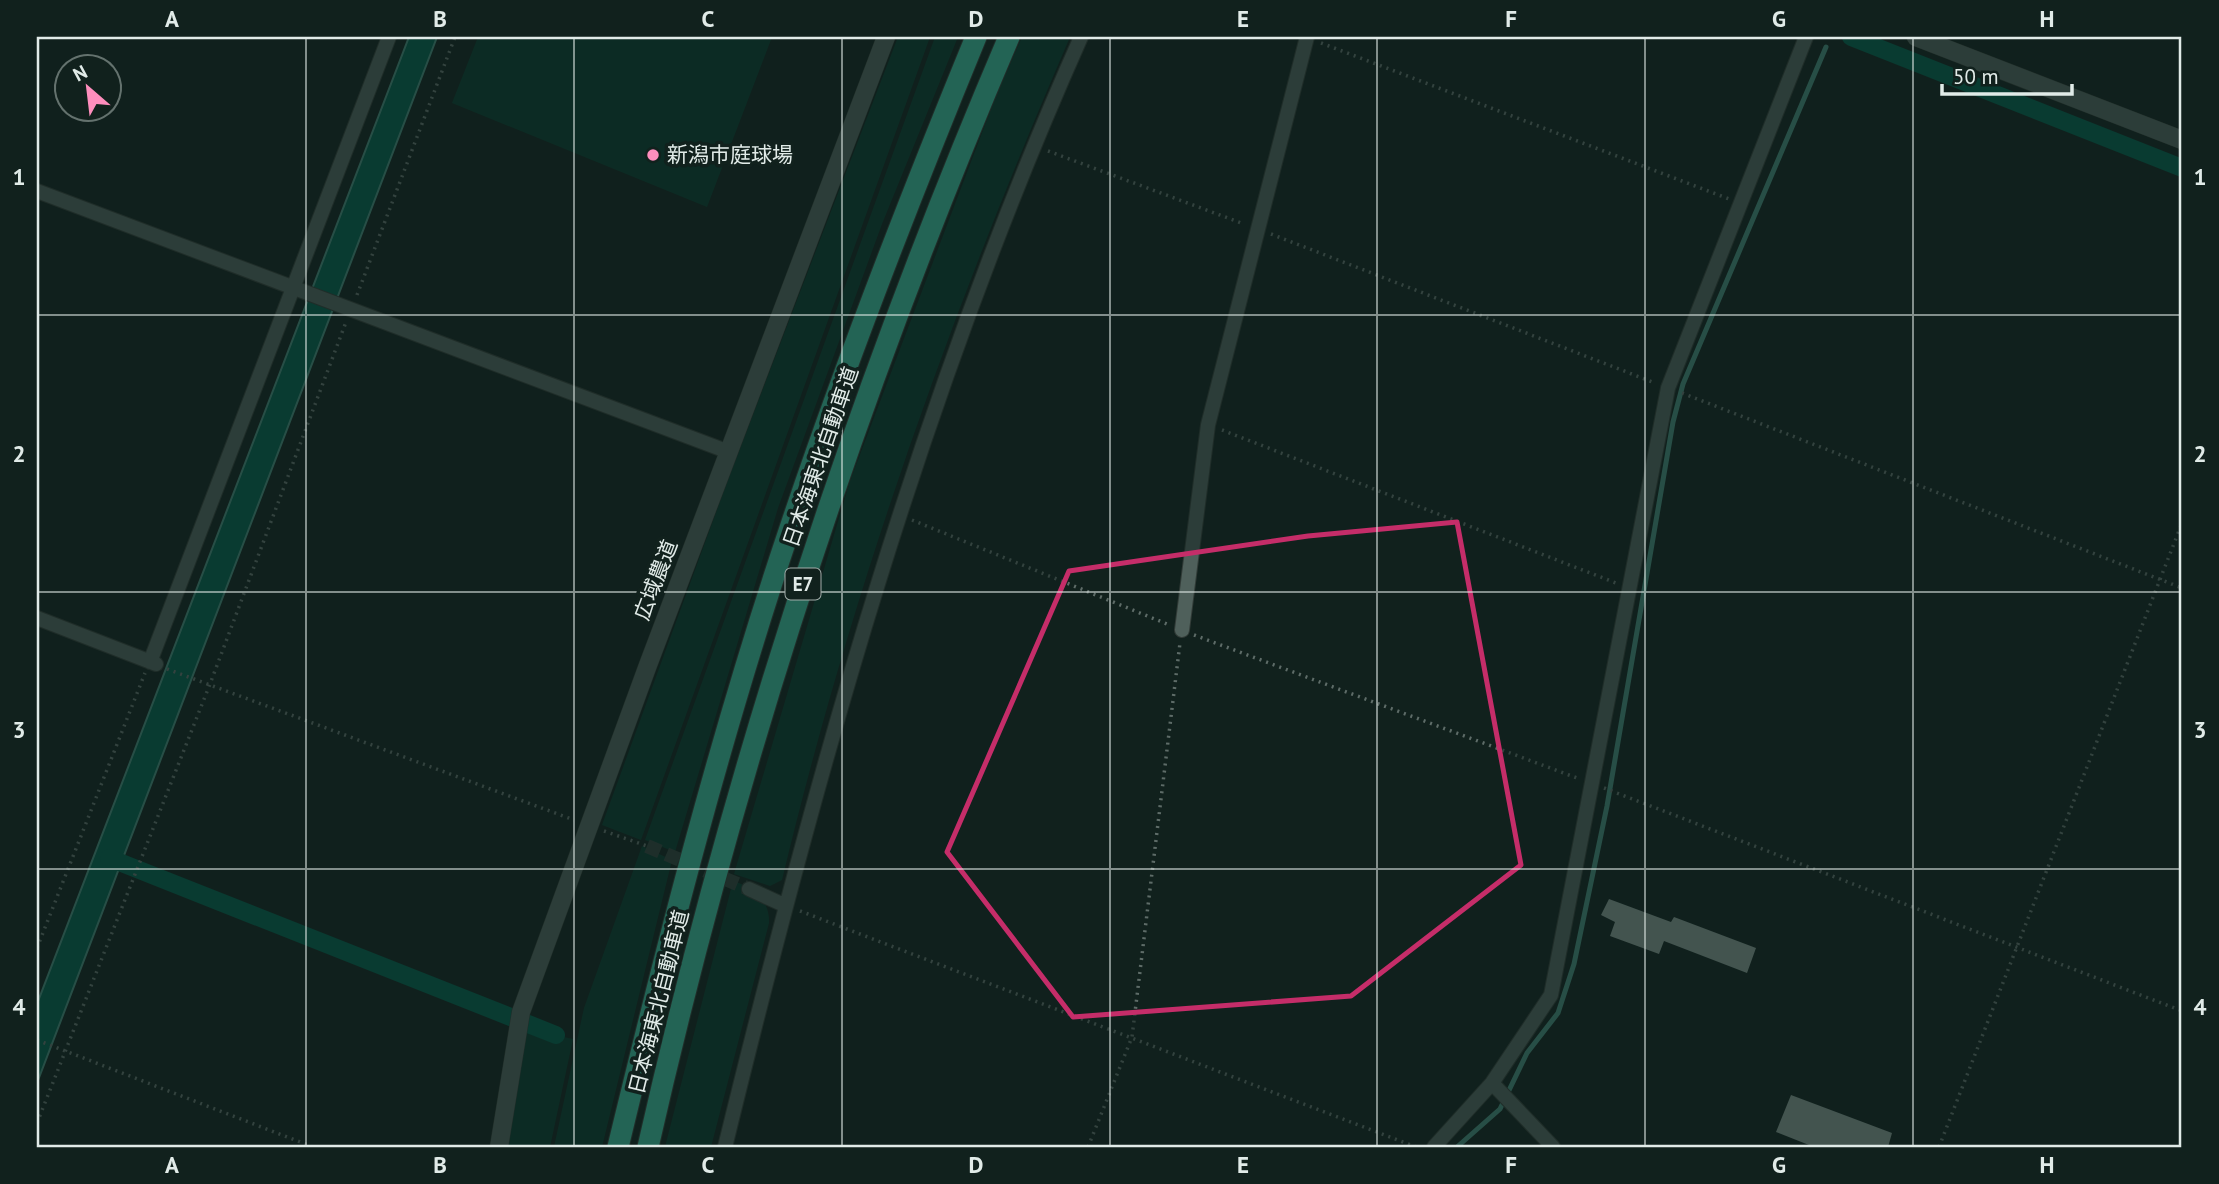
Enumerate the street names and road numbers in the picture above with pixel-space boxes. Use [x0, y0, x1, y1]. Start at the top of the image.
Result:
street label: 日本海東北自動車道 [777, 363, 864, 551]
street label: 広域農道 [628, 536, 683, 624]
road number: E7 [786, 568, 820, 600]
street label: 日本海東北自動車道 [623, 907, 694, 1097]

